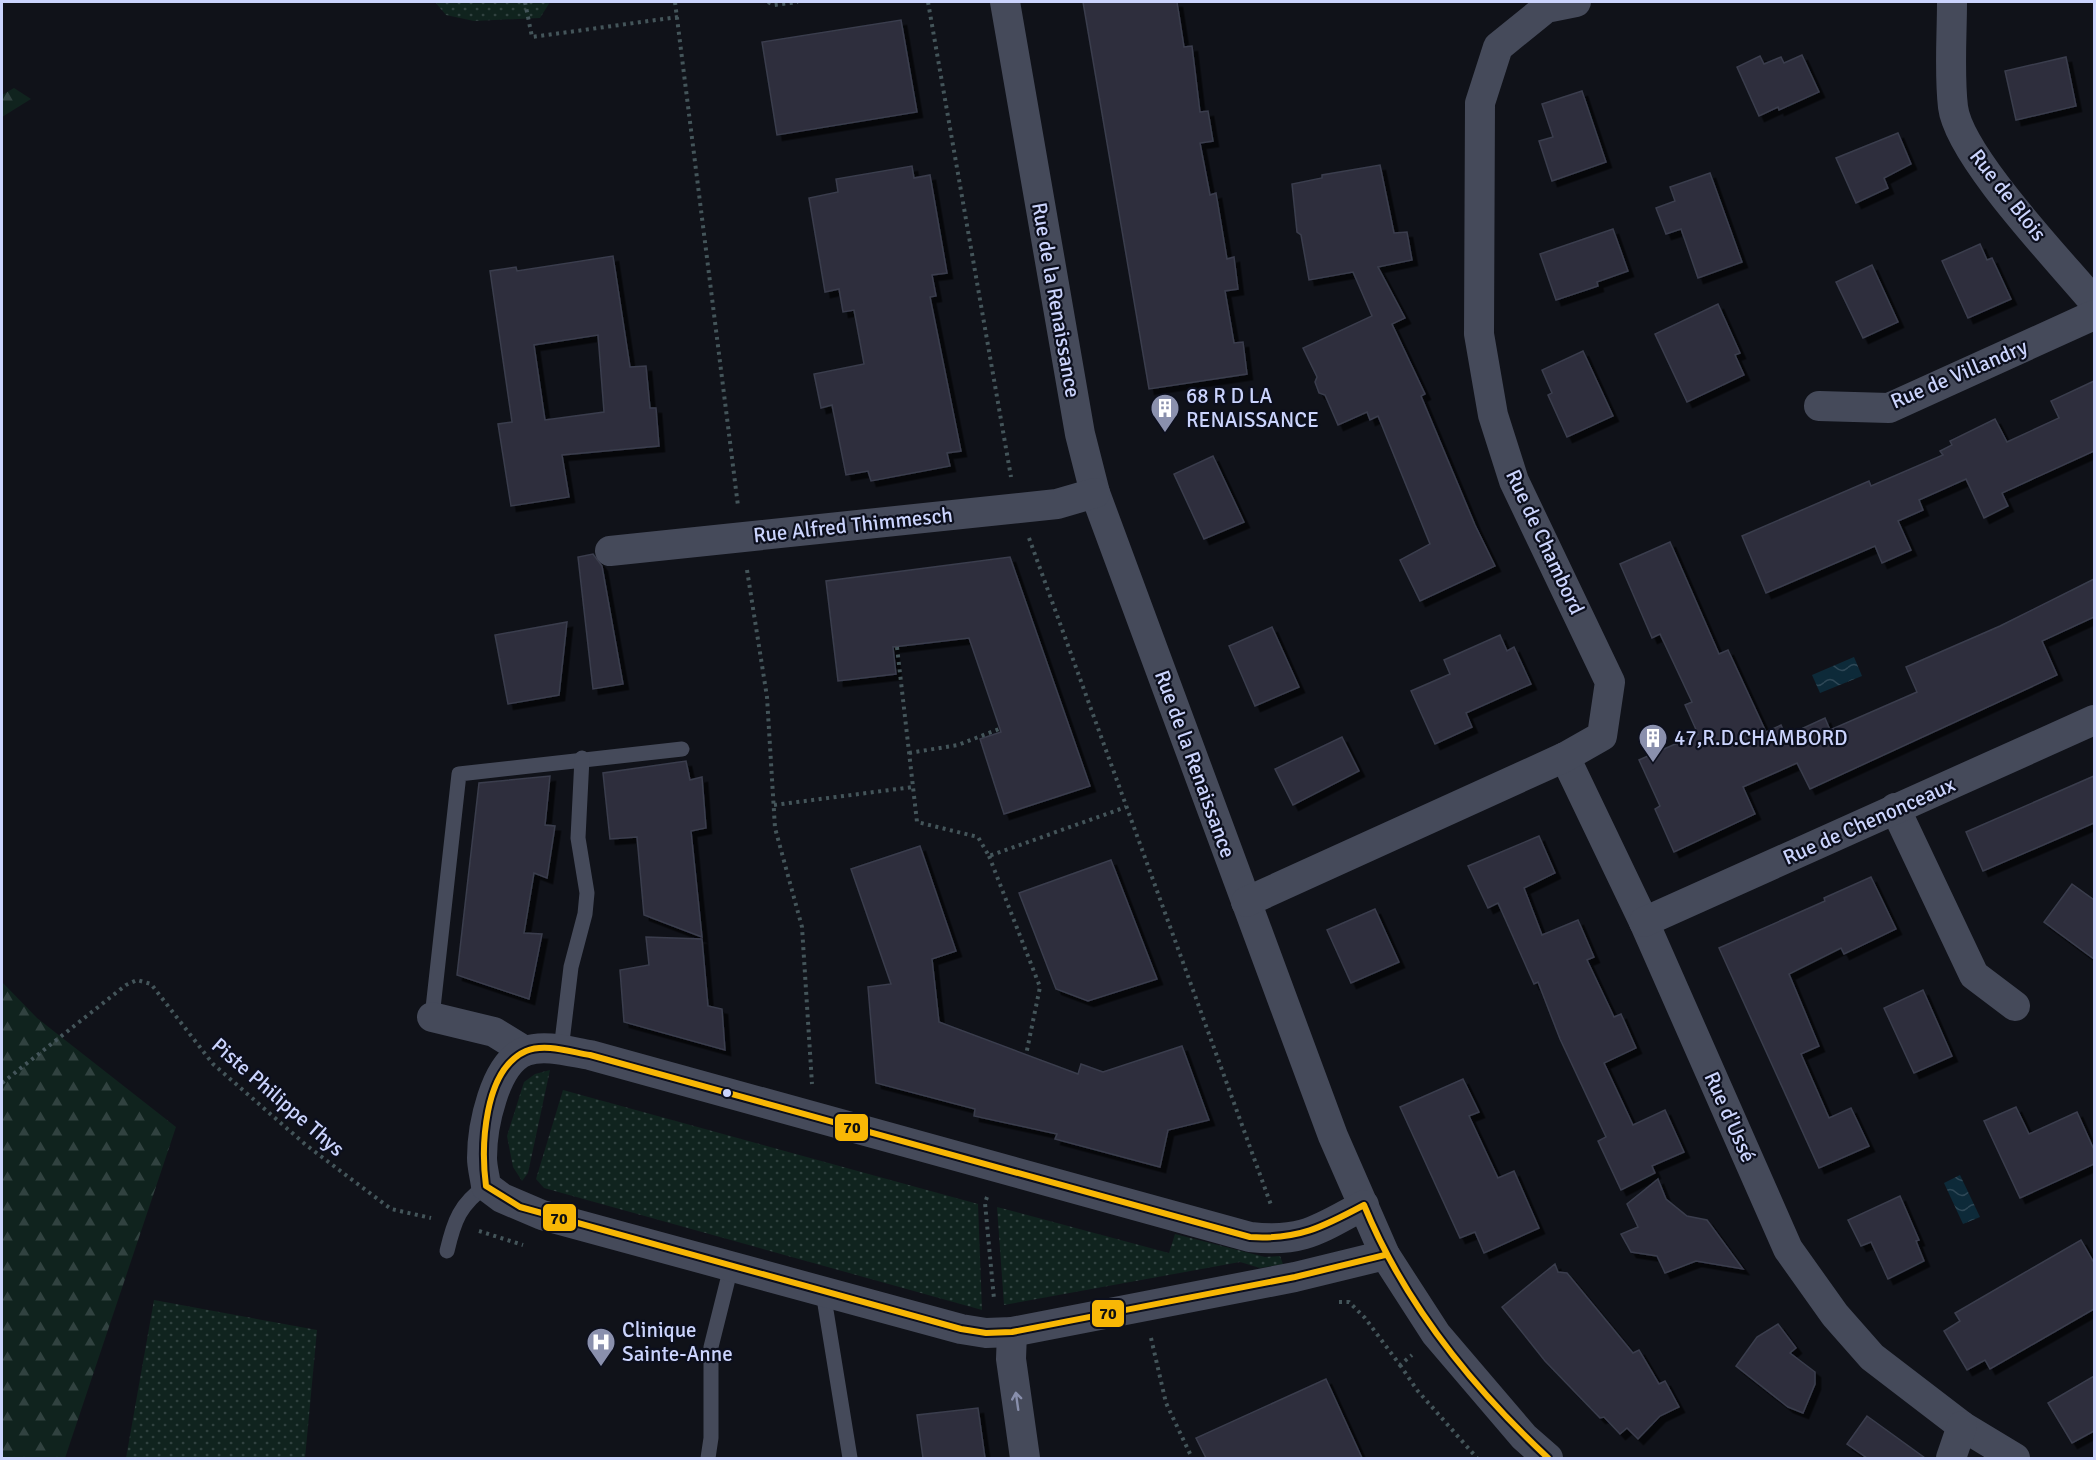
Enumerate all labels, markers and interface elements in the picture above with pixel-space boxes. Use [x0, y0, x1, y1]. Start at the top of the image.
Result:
street label: Rue de Blois [1964, 144, 2052, 246]
street label: Rue de la Renaissance [1026, 200, 1086, 400]
street label: Rue de Villandry [1887, 333, 2032, 415]
place label: 68 R D LA RENAISSANCE [1186, 383, 1319, 433]
building icon: 68 R D LA RENAISSANCE [1149, 392, 1181, 434]
street label: Rue de Chambord [1500, 465, 1590, 619]
street label: Rue Alfred Thimmesch [752, 502, 954, 548]
street label: Rue de la Renaissance [1149, 667, 1241, 861]
building icon: 47,R.D.CHAMBORD [1637, 722, 1669, 764]
place label: 47,R.D.CHAMBORD [1674, 725, 1848, 751]
street label: Rue de Chenonceaux [1779, 771, 1959, 871]
street label: Piste Philippe Thys [206, 1032, 350, 1162]
street label: Rue d'Ussé [1698, 1068, 1762, 1166]
unlabelled marker [721, 1087, 733, 1099]
line badge: 70 [834, 1113, 869, 1142]
text: 70 [843, 1118, 861, 1138]
line badge: 70 [542, 1203, 577, 1232]
text: 70 [550, 1209, 568, 1229]
line badge: 70 [1091, 1299, 1125, 1328]
text: 70 [1099, 1304, 1117, 1324]
place label: Clinique Sainte-Anne [622, 1317, 733, 1367]
hospital icon: Clinique Sainte-Anne [585, 1326, 617, 1368]
one-way arrow [1012, 1391, 1023, 1411]

